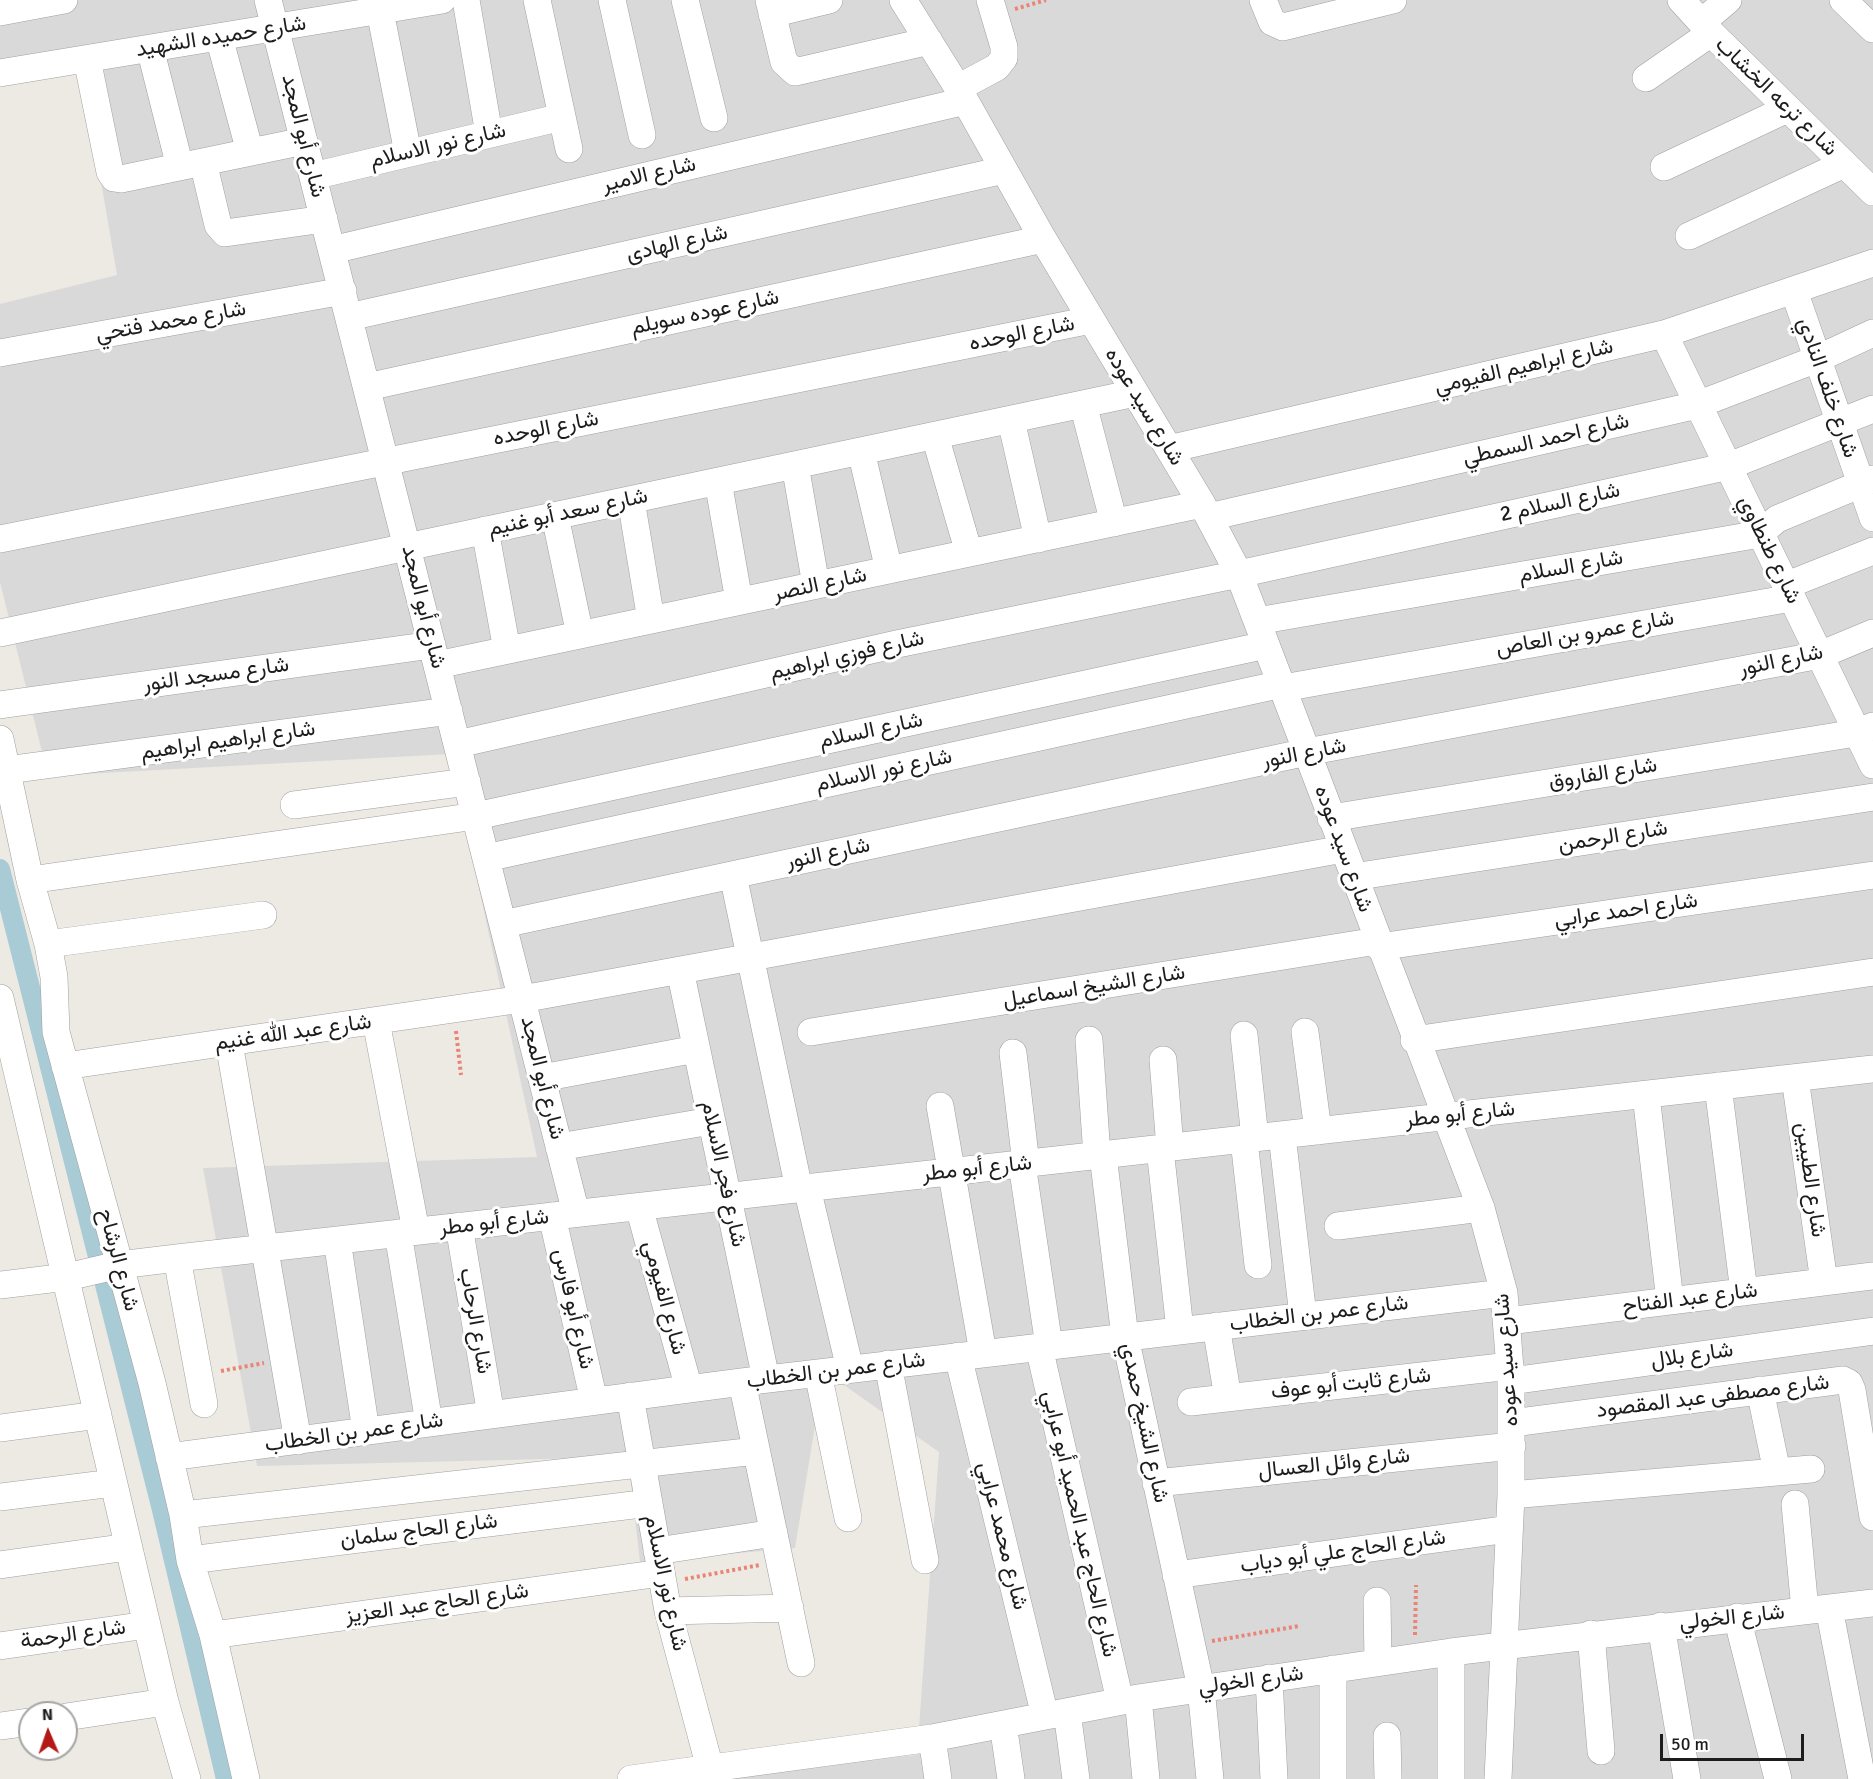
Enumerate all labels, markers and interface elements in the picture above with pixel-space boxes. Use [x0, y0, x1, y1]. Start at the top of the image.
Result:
street label: شارع حميده الشهيد [134, 11, 308, 63]
street label: شارع ترعه الخشاب [1709, 32, 1843, 162]
street label: شارع أبو المجد [275, 72, 331, 200]
street label: شارع نور الاسلام [367, 118, 509, 174]
street label: شارع الامير [599, 151, 699, 199]
street label: شارع الهادى [624, 220, 730, 268]
street label: شارع عوده سويلم [628, 284, 782, 342]
street label: شارع محمد فتحي [94, 296, 248, 348]
street label: شارع الوحده [967, 311, 1077, 357]
street label: شارع خلف النادي [1791, 314, 1863, 462]
street label: شارع ابراهيم الفيومي [1432, 334, 1616, 400]
street label: شارع سيد عوده [1098, 343, 1190, 471]
street label: شارع الوحده [491, 406, 601, 452]
street label: شارع احمد السمطي [1460, 408, 1632, 472]
street label: شارع السلام 2 [1498, 477, 1622, 529]
street label: شارع سعد أبو غنيم [486, 483, 650, 543]
street label: شارع طنطاوي [1732, 492, 1806, 608]
street label: شارع أبو المجد [395, 543, 451, 671]
street label: شارع السلام [1517, 545, 1625, 589]
street label: شارع النصر [771, 562, 869, 608]
street label: شارع عمرو بن العاص [1494, 605, 1676, 663]
street label: شارع فوزي ابراهيم [767, 625, 927, 687]
street label: شارع النور [1737, 639, 1825, 683]
street label: شارع مسجد النور [141, 652, 291, 698]
street label: شارع السلام [817, 707, 925, 755]
street label: شارع ابراهيم ابراهيم [139, 716, 317, 766]
street label: شارع النور [1260, 733, 1348, 775]
street label: شارع نور الاسلام [813, 744, 955, 798]
street label: شارع الفاروق [1547, 752, 1659, 796]
street label: شارع سيد عوده [1308, 782, 1378, 916]
street label: شارع الرحمن [1556, 815, 1670, 859]
street label: شارع النور [784, 832, 872, 876]
street label: شارع احمد عرابي [1553, 888, 1699, 934]
street label: شارع الشيخ اسماعيل [1001, 960, 1187, 1014]
street label: شارع عبد الله غنيم [213, 1009, 373, 1057]
street label: شارع أبو المجد [514, 1014, 570, 1142]
street label: شارع أبو مطر [1404, 1096, 1516, 1134]
street label: شارع فجر الاسلام [695, 1098, 751, 1250]
street label: شارع الطيبين [1789, 1121, 1831, 1239]
street label: شارع أبو مطر [921, 1150, 1033, 1188]
street label: شارع أبو مطر [438, 1204, 550, 1242]
street label: شارع الرشاح [92, 1206, 144, 1314]
street label: شارع الفيومي [636, 1238, 692, 1358]
street label: شارع أبو فارس [546, 1246, 600, 1372]
street label: شارع الرحاب [453, 1266, 497, 1376]
street label: شارع عبد الفتاح [1621, 1278, 1759, 1320]
street label: شارع عمر بن الخطاب [1228, 1290, 1410, 1338]
street label: شارع سيد عوده [1489, 1293, 1525, 1427]
street label: شارع بلال [1649, 1337, 1735, 1375]
street label: شارع الشيخ حمدي [1114, 1341, 1174, 1505]
street label: شارع عمر بن الخطاب [745, 1347, 927, 1395]
street label: شارع ثابت أبو عوف [1270, 1362, 1432, 1406]
street label: شارع مصطفى عبد المقصود [1595, 1370, 1831, 1424]
street label: شارع الحاج عبد الحميد أبو عرابي [1035, 1388, 1123, 1660]
street label: شارع عمر بن الخطاب [263, 1407, 445, 1459]
street label: شارع وائل العسال [1257, 1443, 1411, 1485]
street label: شارع محمد عرابي [971, 1459, 1033, 1613]
street label: شارع الحاج سلمان [339, 1508, 499, 1554]
street label: شارع نور الاسلام [638, 1512, 692, 1654]
street label: شارع الحاج علي أبو دياب [1239, 1525, 1447, 1579]
street label: شارع الحاج عبد العزيز [344, 1578, 530, 1630]
street label: شارع الخولي [1678, 1599, 1786, 1637]
street label: شارع الرحمة [19, 1615, 127, 1655]
street label: شارع الخولي [1197, 1661, 1305, 1701]
north arrow [18, 1701, 78, 1761]
text: N [42, 1705, 53, 1725]
scale bar [1663, 1722, 1807, 1760]
text: 50 m [1671, 1733, 1709, 1755]

